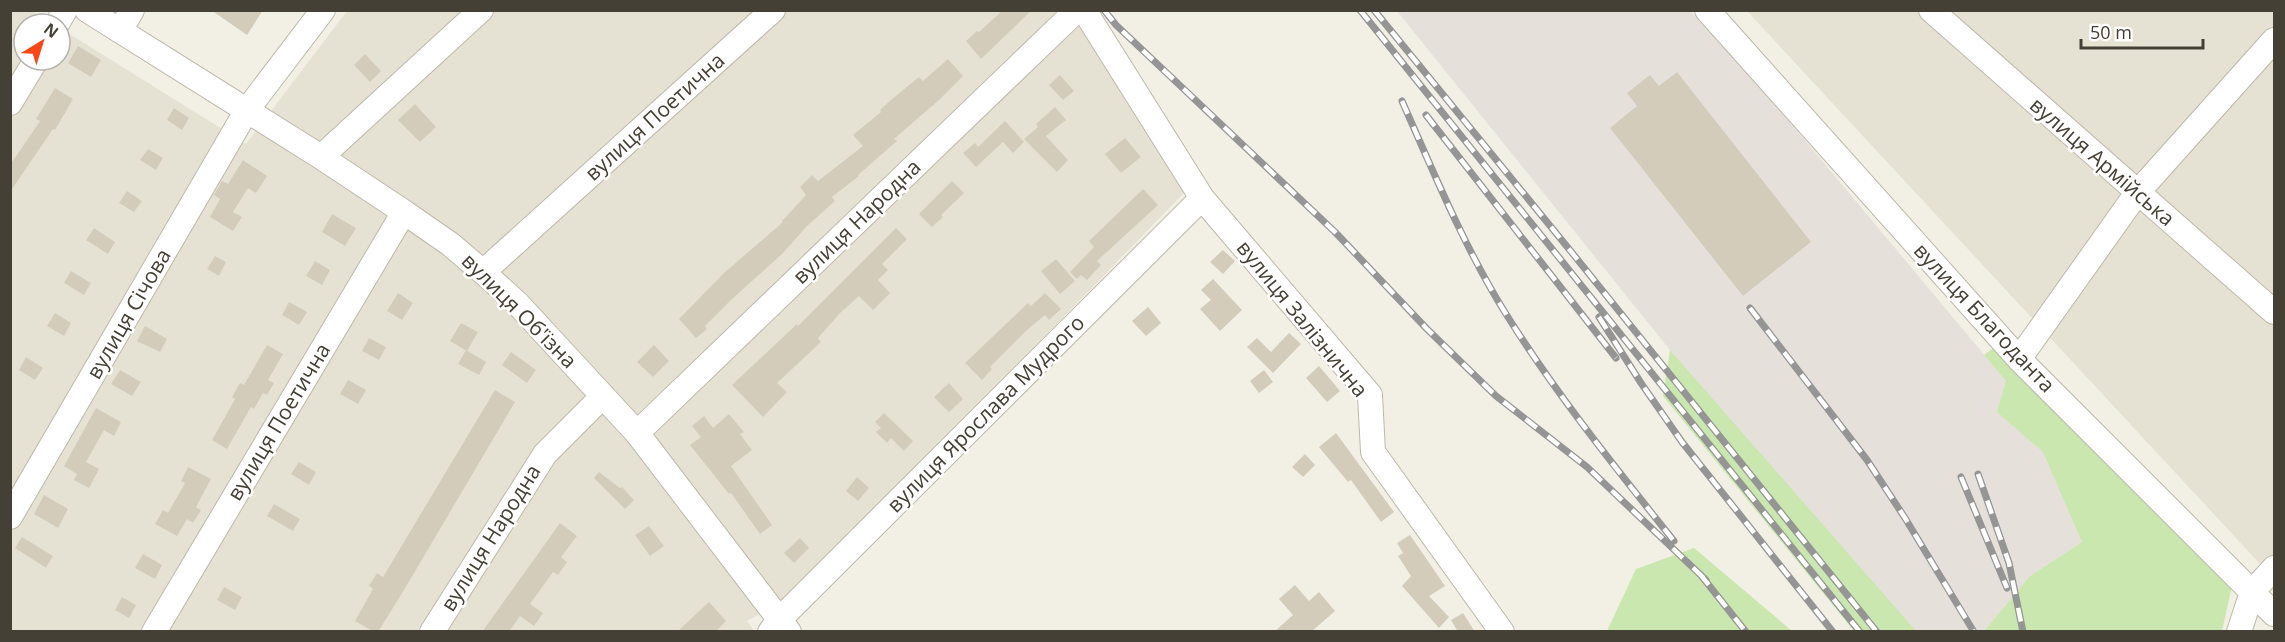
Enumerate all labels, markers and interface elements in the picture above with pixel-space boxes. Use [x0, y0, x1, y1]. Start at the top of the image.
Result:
north arrow [12, 12, 72, 72]
scale bar [2081, 12, 2202, 50]
text: N [39, 18, 63, 43]
text: 50 m [2090, 20, 2132, 44]
street label: вулиця Поетична [579, 46, 730, 186]
street label: вулиця Армійська [2024, 91, 2181, 232]
street label: вулиця Народна [786, 153, 926, 290]
street label: вулиця Залізнична [1231, 234, 1375, 403]
street label: вулиця Благоданта [1908, 236, 2061, 398]
street label: вулиця Січова [80, 243, 177, 384]
street label: вулиця Об'їзна [456, 247, 583, 374]
street label: вулиця Ярослава Мудрого [880, 308, 1090, 518]
street label: вулиця Поетична [220, 338, 336, 505]
street label: вулиця Народна [434, 459, 546, 616]

